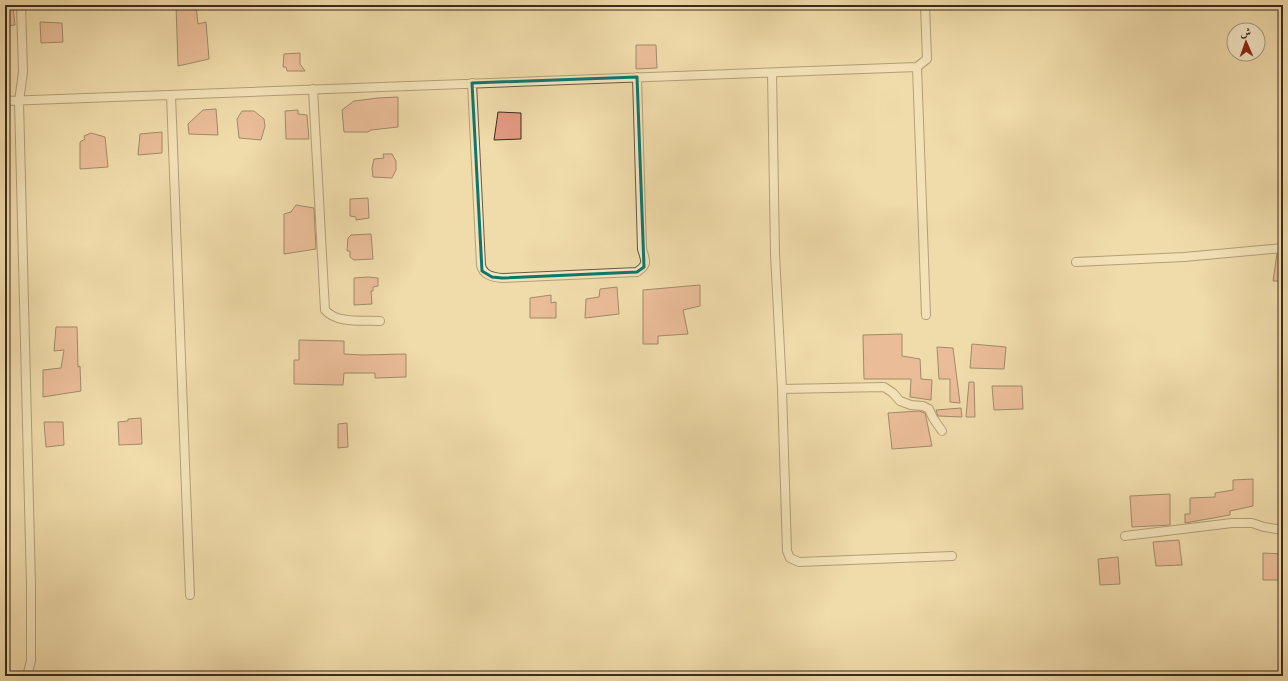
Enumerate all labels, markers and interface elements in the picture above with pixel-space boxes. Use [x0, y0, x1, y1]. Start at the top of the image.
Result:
north arrow [1226, 22, 1266, 62]
text: ش [1240, 25, 1251, 40]

